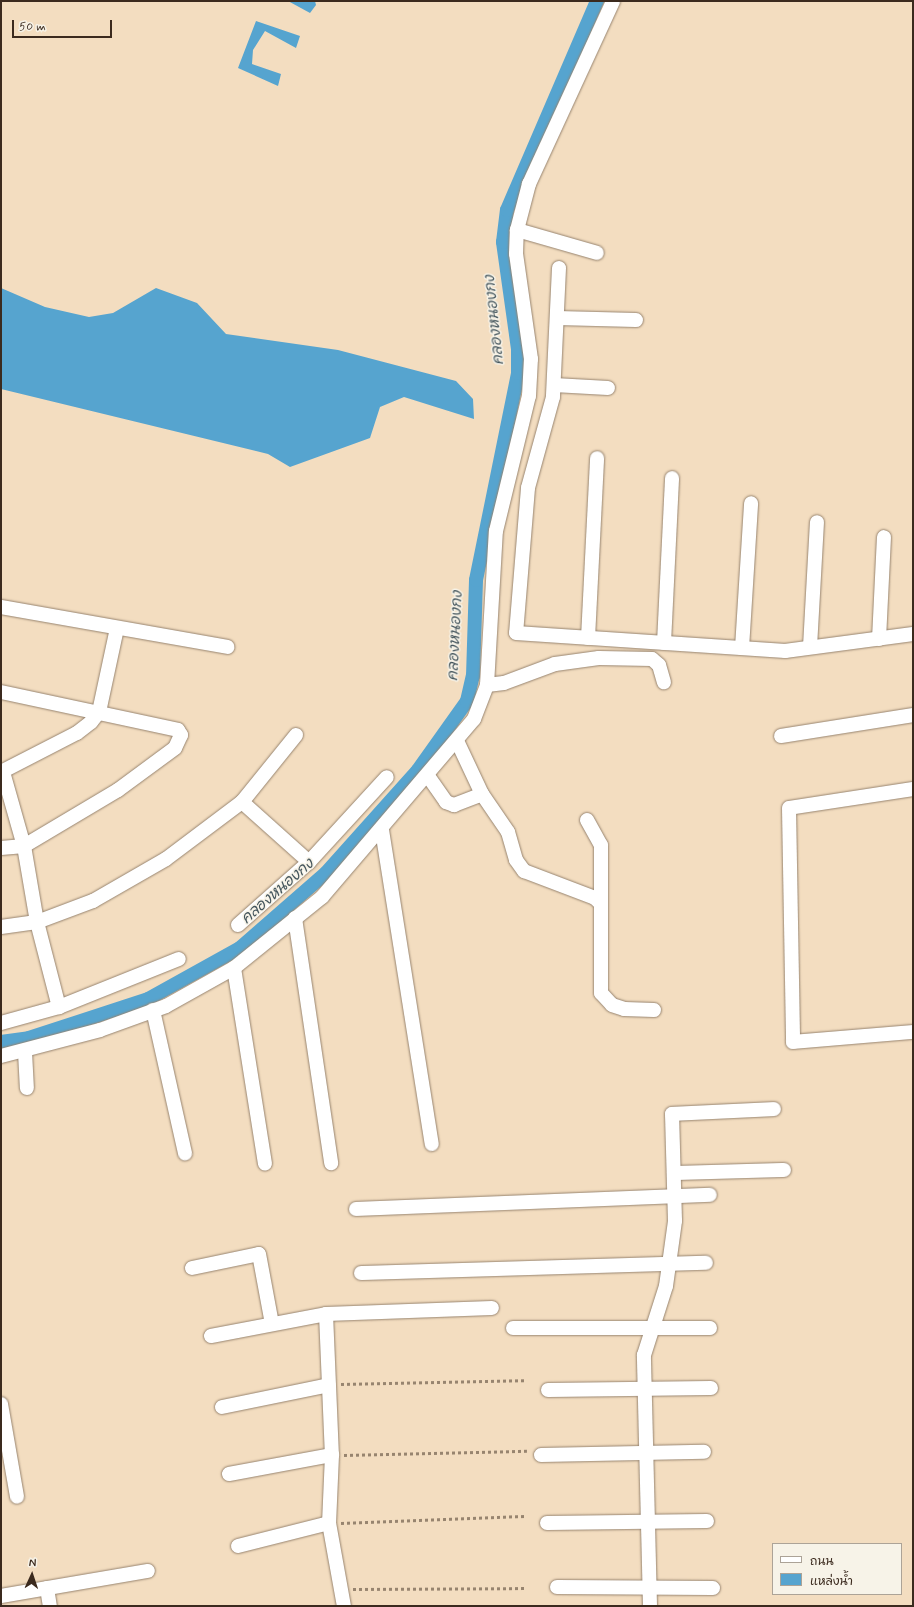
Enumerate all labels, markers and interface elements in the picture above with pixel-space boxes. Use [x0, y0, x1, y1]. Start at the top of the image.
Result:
scale bar [14, 12, 114, 38]
text: 50 m [19, 19, 46, 35]
water label: คลองหนองกง [481, 274, 509, 366]
water label: คลองหนองกง [445, 590, 467, 682]
water label: คลองหนองกง [238, 856, 318, 928]
legend [772, 1543, 902, 1595]
text: ถนน [810, 1554, 834, 1570]
north arrow [12, 1555, 52, 1595]
text: N [29, 1556, 37, 1570]
text: แหล่งน้ำ [810, 1574, 853, 1590]

